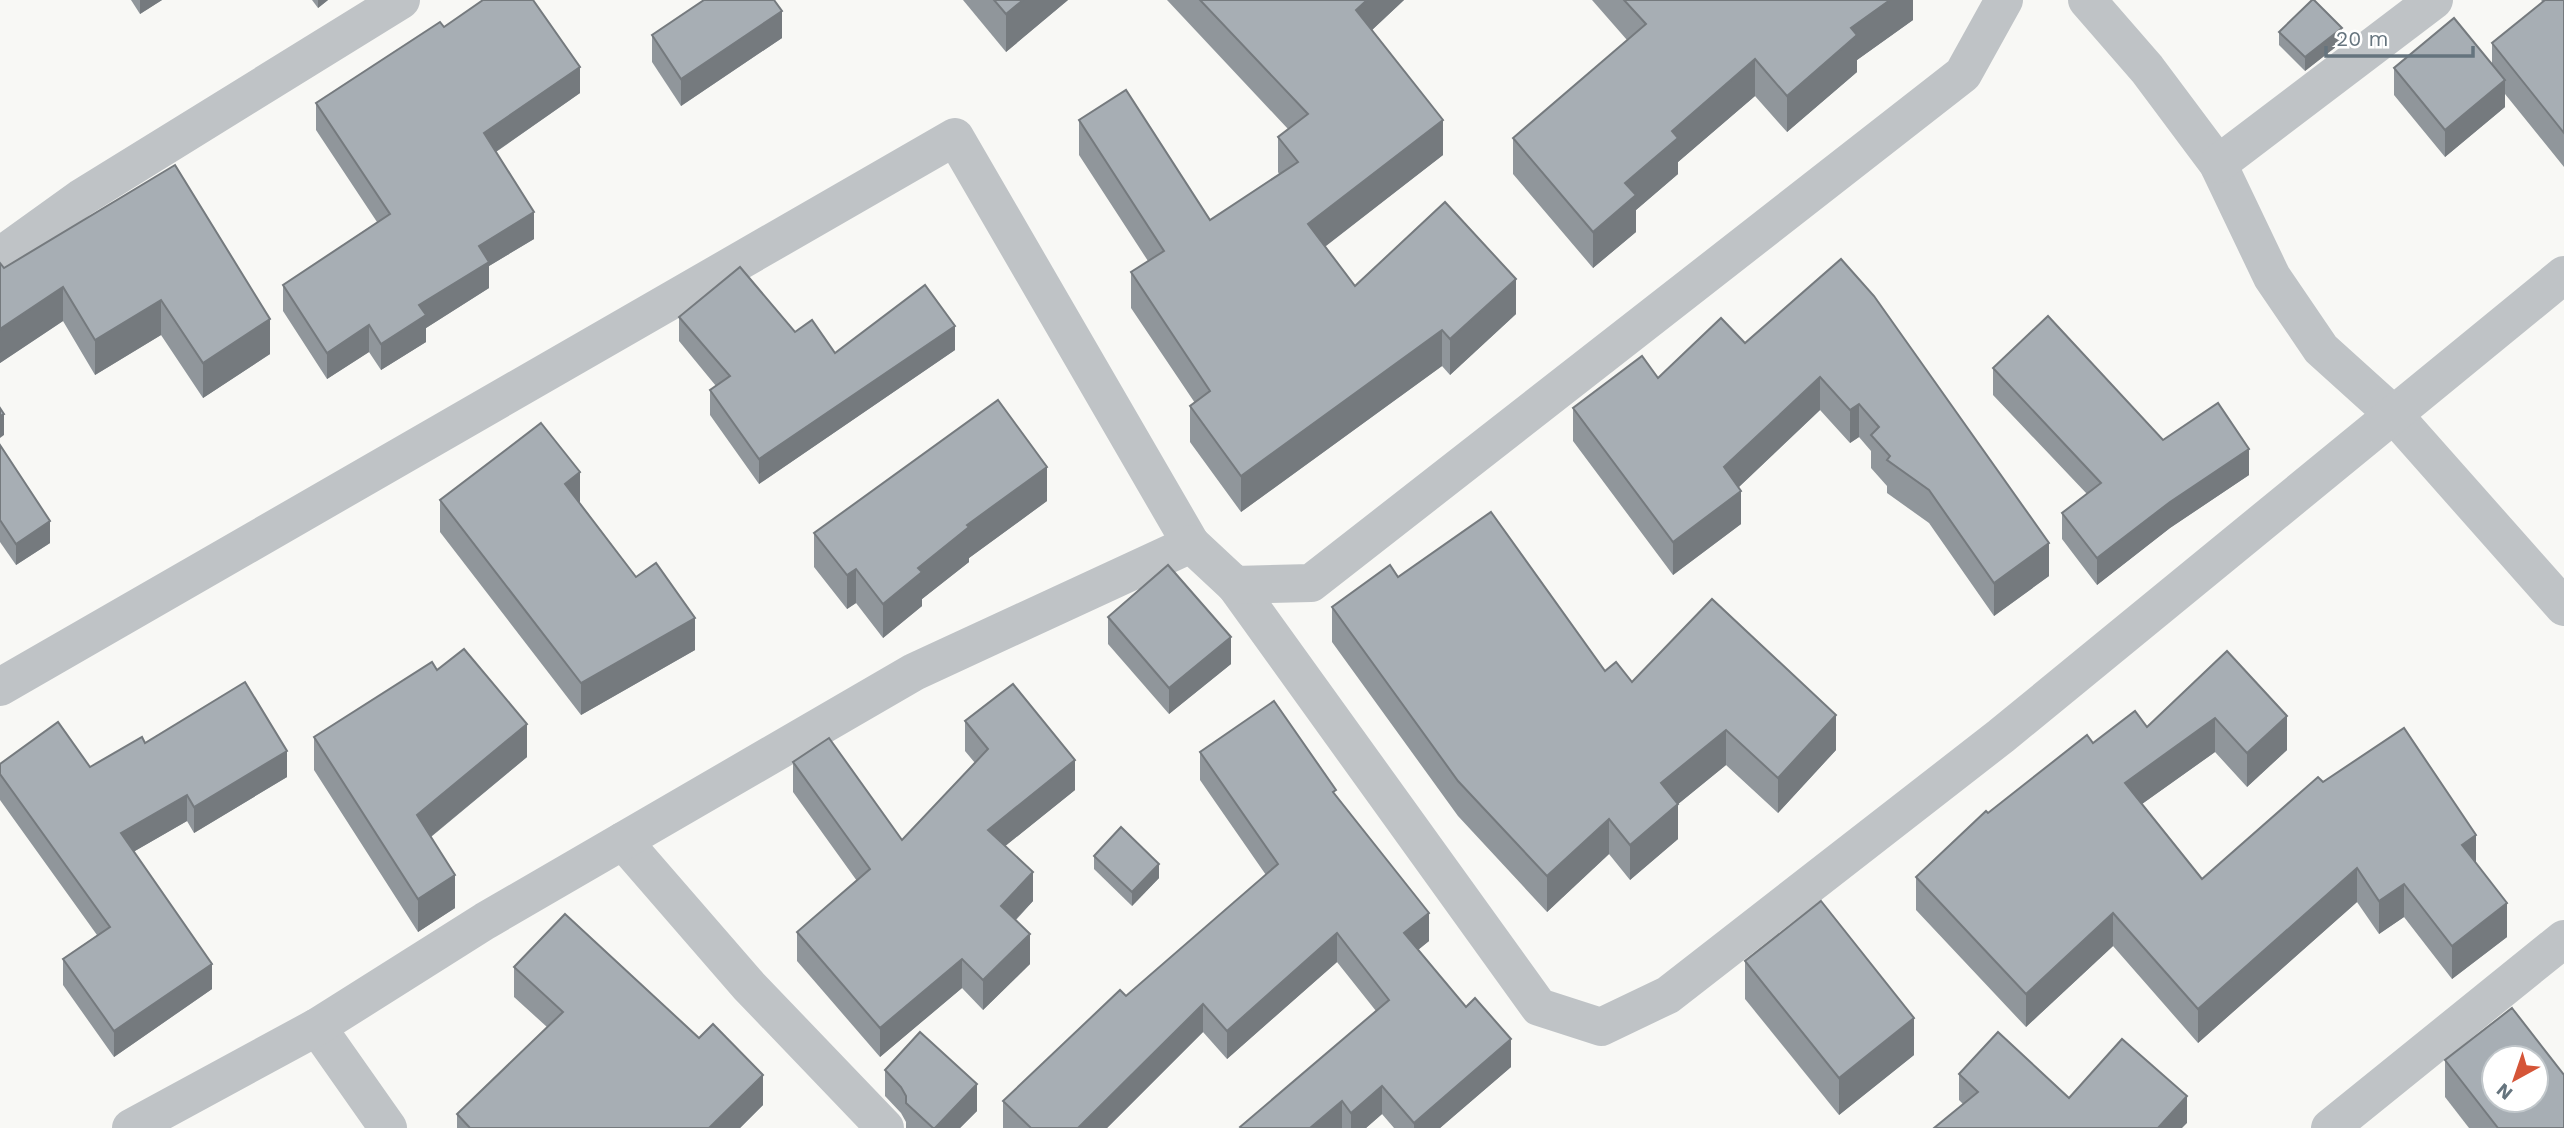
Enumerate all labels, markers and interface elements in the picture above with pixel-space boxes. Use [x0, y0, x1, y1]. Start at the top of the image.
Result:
scale bar [2326, 14, 2473, 58]
text: 20 m [2336, 26, 2388, 51]
north arrow [2480, 1044, 2550, 1114]
text: N [2492, 1078, 2517, 1105]

